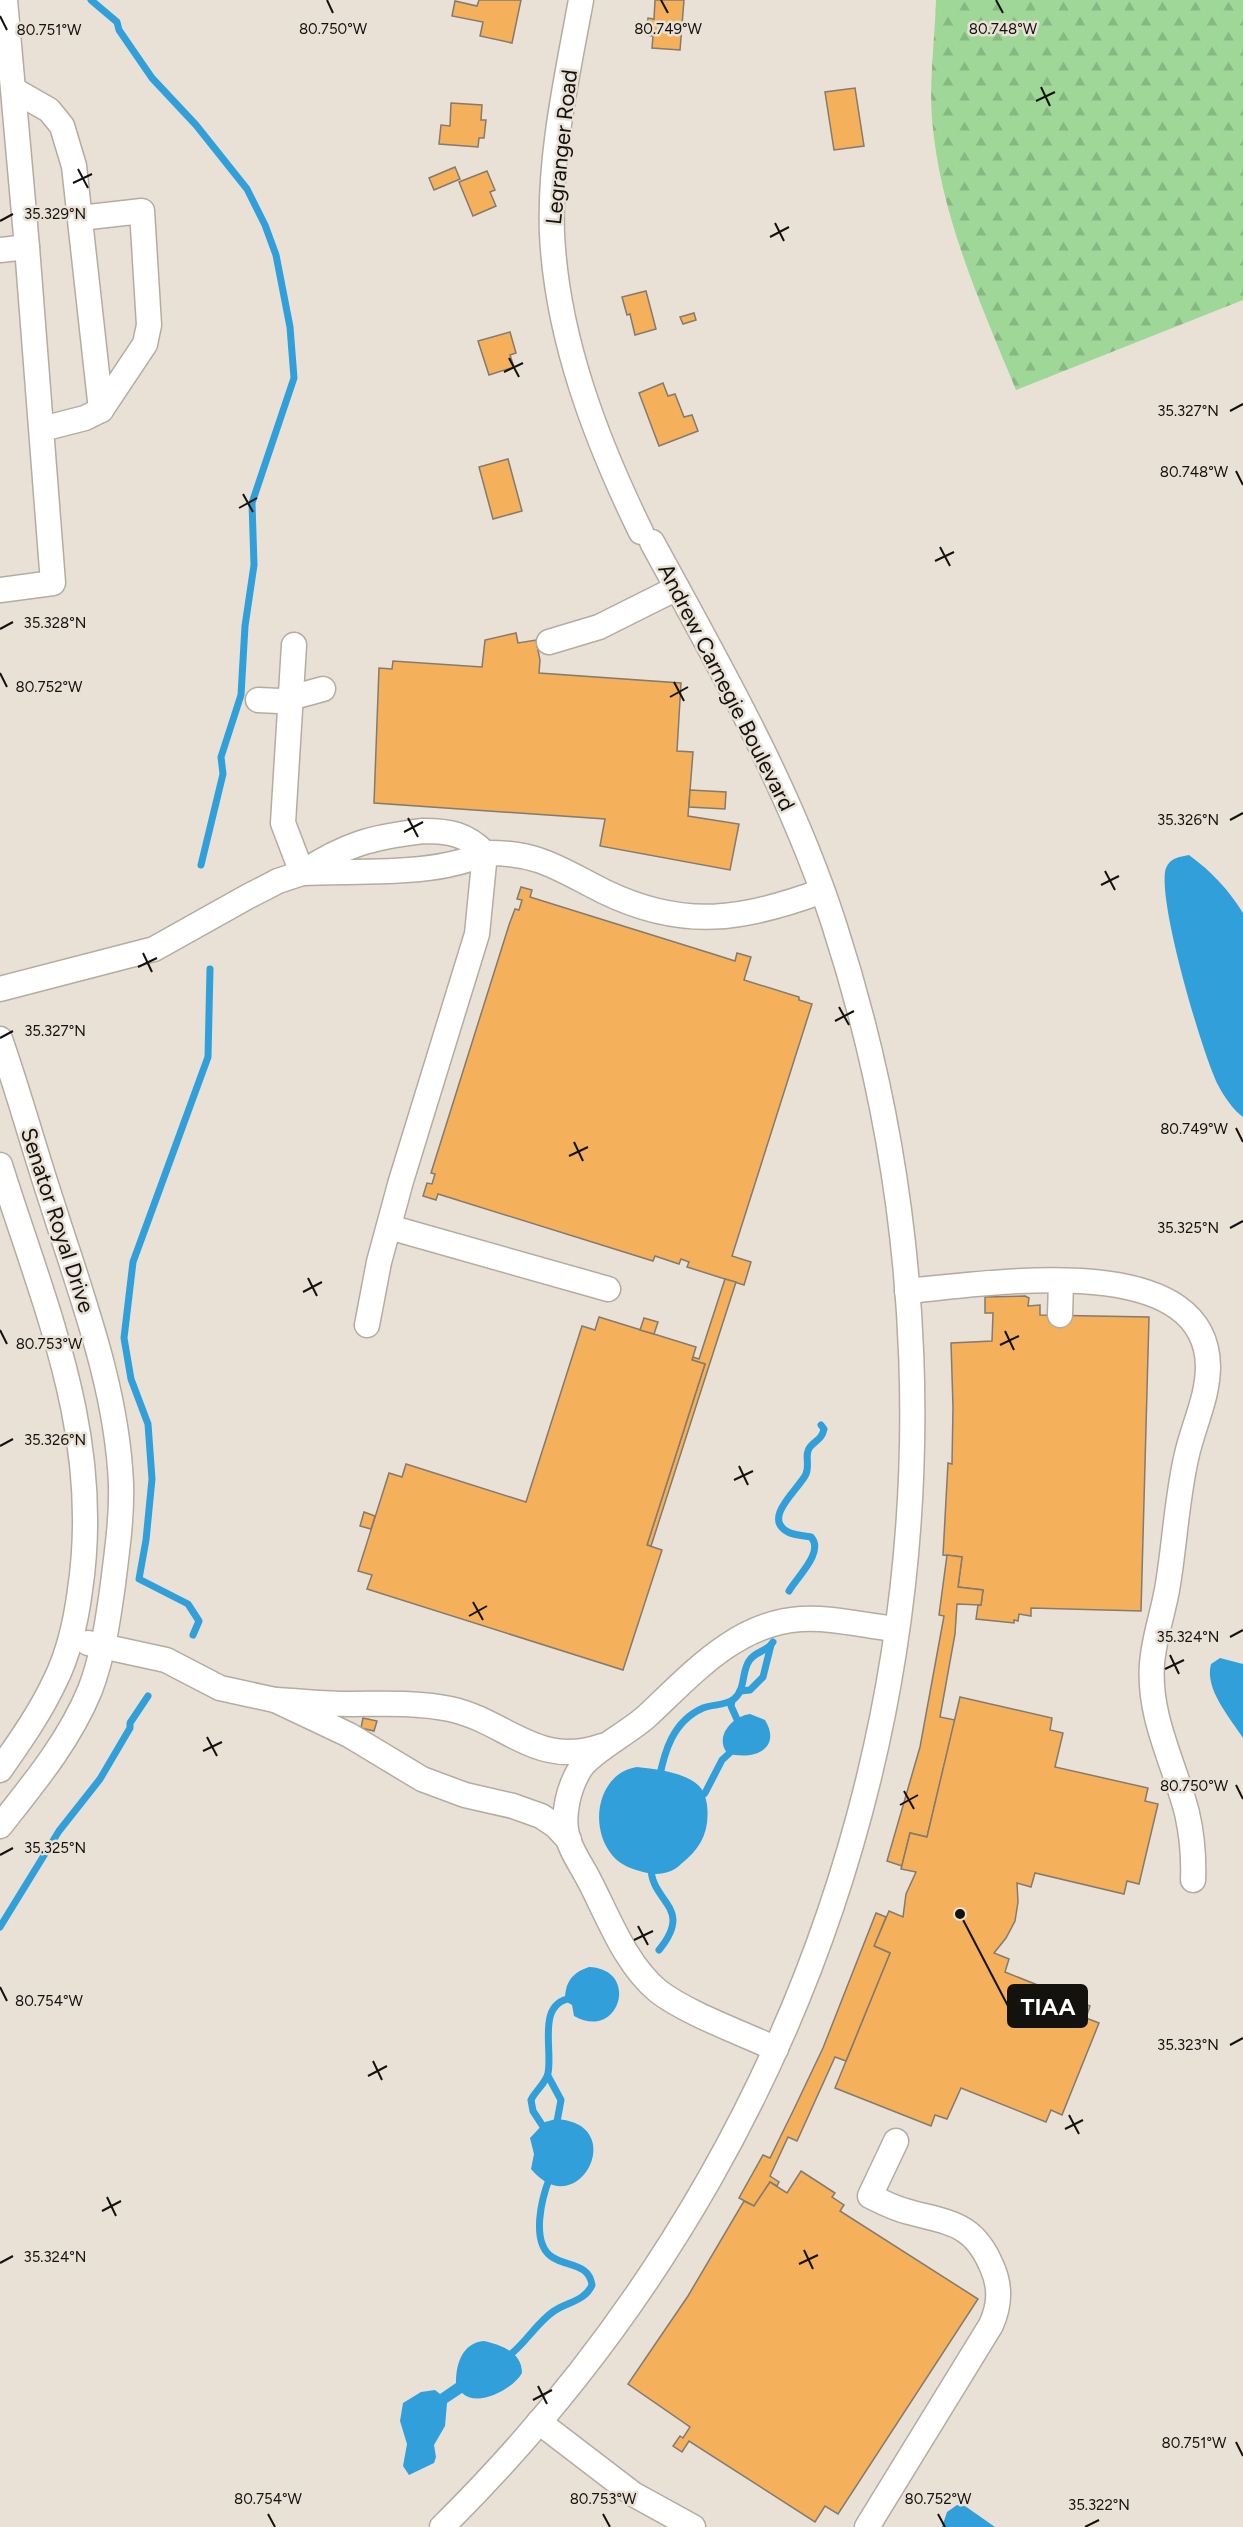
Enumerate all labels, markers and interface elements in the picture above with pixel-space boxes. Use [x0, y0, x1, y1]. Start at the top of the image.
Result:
text: 80.750°W [299, 20, 368, 38]
text: 80.749°W [634, 20, 702, 38]
text: 80.748°W [969, 20, 1038, 38]
text: 80.751°W [17, 21, 82, 39]
street label: Legranger Road [540, 68, 583, 226]
text: 35.329°N [24, 205, 86, 223]
text: 35.327°N [1157, 402, 1219, 420]
text: 80.748°W [1160, 463, 1229, 481]
street label: Andrew Carnegie Boulevard [652, 559, 801, 815]
text: 35.328°N [24, 614, 86, 632]
text: 80.752°W [16, 678, 83, 696]
text: 35.326°N [1157, 811, 1219, 829]
text: 35.327°N [24, 1022, 86, 1040]
text: 80.749°W [1160, 1120, 1228, 1138]
street label: Senator Royal Drive [15, 1124, 100, 1316]
text: 35.325°N [1157, 1219, 1219, 1237]
text: 80.753°W [16, 1335, 83, 1353]
text: 35.326°N [24, 1431, 86, 1449]
text: 35.324°N [1157, 1628, 1219, 1646]
text: 80.750°W [1160, 1777, 1229, 1795]
text: 35.325°N [24, 1839, 86, 1857]
callout: TIAA [1008, 1985, 1087, 2027]
text: 80.754°W [15, 1992, 84, 2010]
text: TIAA [1020, 1992, 1076, 2021]
text: 35.323°N [1157, 2036, 1219, 2054]
text: 35.324°N [24, 2248, 86, 2266]
text: 80.751°W [1162, 2434, 1227, 2452]
text: 80.754°W [234, 2490, 303, 2508]
text: 80.753°W [570, 2490, 637, 2508]
text: 80.752°W [905, 2490, 972, 2508]
text: 35.322°N [1068, 2496, 1130, 2514]

